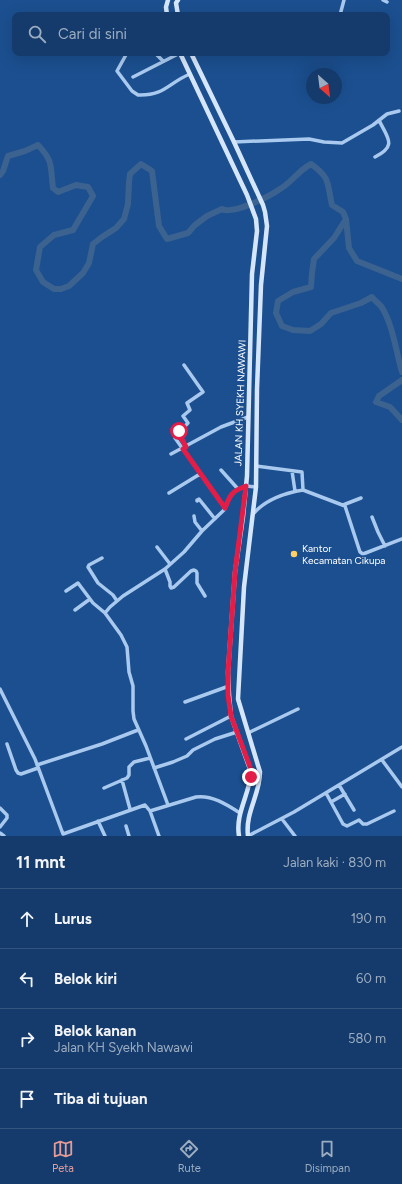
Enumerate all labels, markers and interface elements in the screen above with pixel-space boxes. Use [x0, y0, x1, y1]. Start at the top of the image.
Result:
search box [12, 12, 390, 56]
icon: search [26, 23, 48, 45]
text: Cari di sini [58, 25, 127, 43]
north arrow [306, 68, 342, 104]
street label: JALAN KH SYEKH NAWAWI [231, 340, 249, 466]
route start [170, 422, 188, 440]
place label: Kantor Kecamatan Cikupa [302, 542, 385, 567]
marker: Kantor Kecamatan Cikupa [289, 549, 299, 559]
route end [242, 768, 260, 786]
text: 11 mnt [16, 852, 66, 872]
text: Jalan kaki · 830 m [283, 855, 386, 870]
icon: ahead [16, 908, 38, 930]
text: Lurus [54, 910, 92, 928]
text: 190 m [351, 911, 386, 926]
icon: left [16, 968, 38, 990]
text: Belok kiri [54, 970, 117, 988]
text: 60 m [356, 971, 386, 986]
text: Belok kanan [54, 1022, 136, 1040]
icon: right [16, 1028, 38, 1050]
text: 580 m [348, 1031, 386, 1046]
text: Jalan KH Syekh Nawawi [54, 1040, 193, 1055]
icon: arrive [16, 1088, 38, 1110]
text: Tiba di tujuan [54, 1090, 148, 1108]
tab: Peta [52, 1138, 74, 1175]
tab: Rute [178, 1138, 201, 1175]
tab: Disimpan [305, 1138, 350, 1175]

